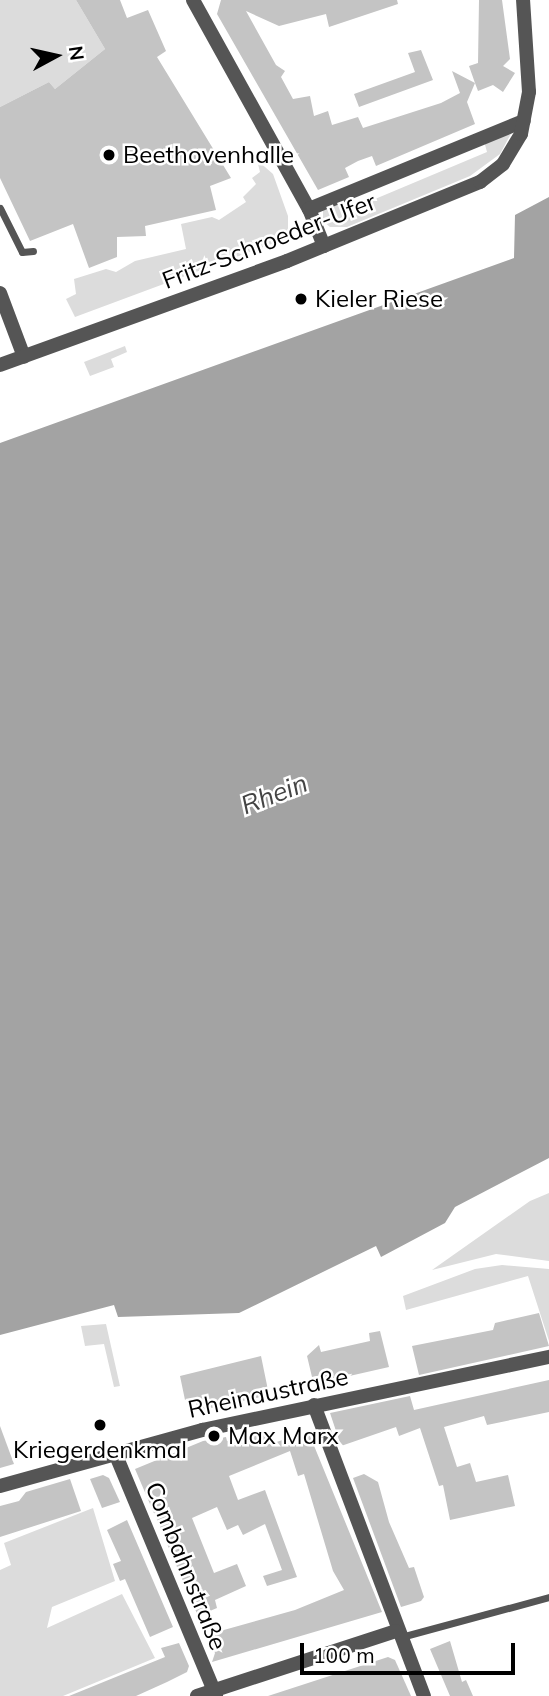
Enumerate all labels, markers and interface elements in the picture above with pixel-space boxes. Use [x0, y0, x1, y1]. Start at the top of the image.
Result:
north arrow [21, 21, 91, 91]
text: N [64, 44, 90, 62]
place label: Beethovenhalle [123, 141, 294, 169]
marker: Beethovenhalle [101, 147, 117, 163]
street label: Fritz-Schroeder-Ufer [158, 187, 380, 295]
place label: Kieler Riese [315, 285, 443, 313]
marker: Kieler Riese [293, 291, 309, 307]
water label: Rhein [236, 767, 312, 821]
street label: Rheinaustraße [185, 1362, 351, 1424]
marker: Kriegerdenkmal [92, 1417, 108, 1433]
place label: Max Marx [228, 1422, 339, 1450]
marker: Max Marx [206, 1428, 222, 1444]
place label: Kriegerdenkmal [13, 1436, 187, 1464]
street label: Combahnstraße [139, 1478, 233, 1654]
scale bar [304, 1630, 519, 1674]
text: 100 m [313, 1642, 375, 1668]

